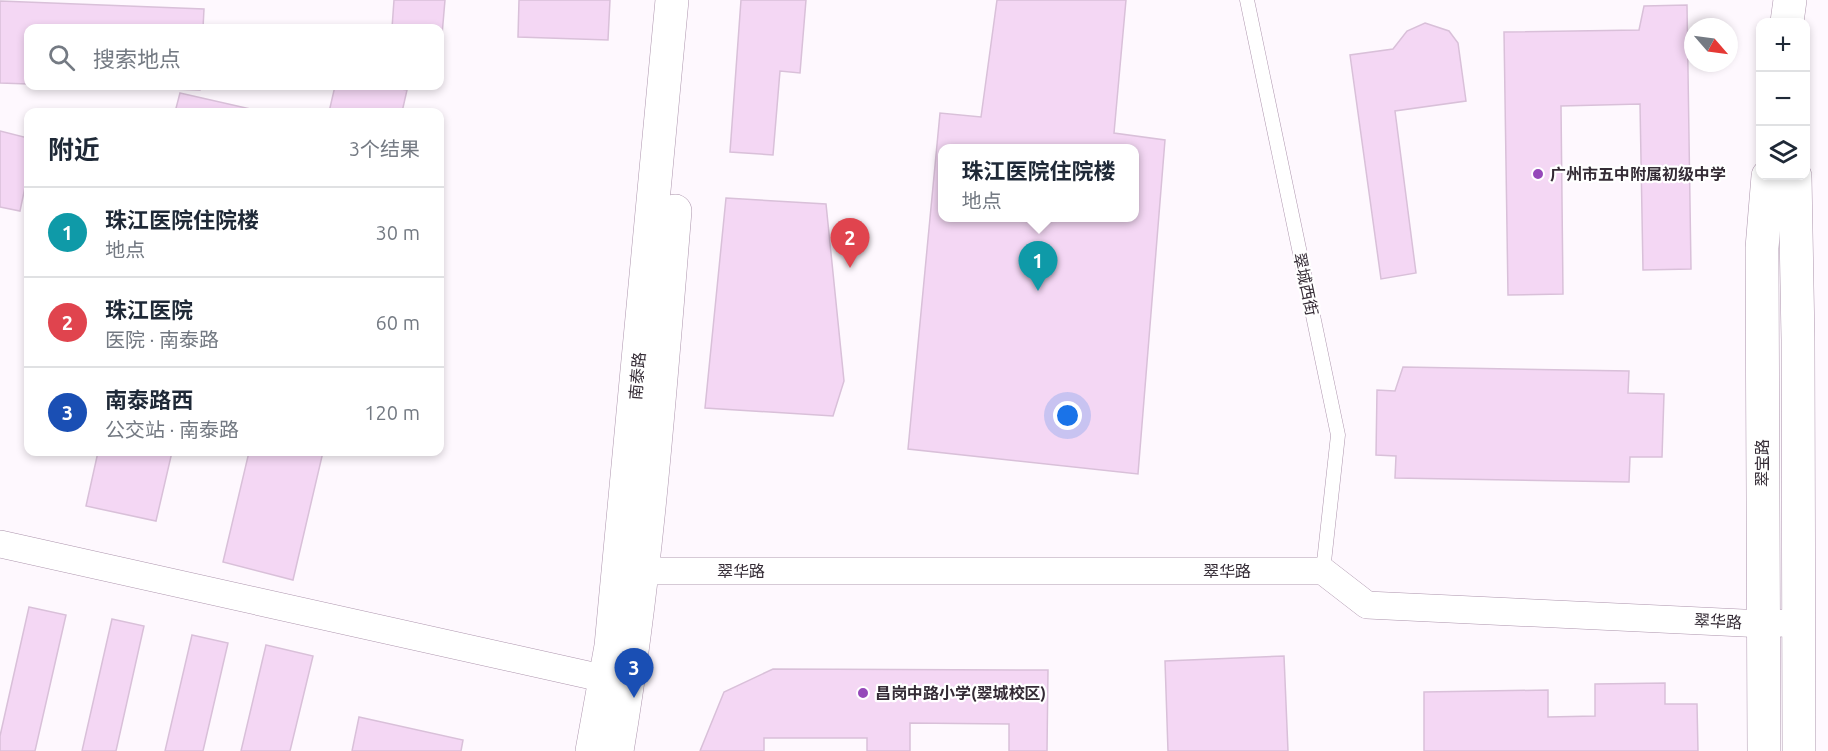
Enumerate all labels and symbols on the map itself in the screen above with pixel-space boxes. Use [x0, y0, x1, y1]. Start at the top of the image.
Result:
north arrow [1684, 18, 1738, 72]
place label: 广州市五中附属初级中学 [1550, 165, 1726, 183]
marker: 广州市五中附属初级中学 [1531, 167, 1545, 181]
pin: 2 [830, 218, 870, 268]
pin: 1 [1018, 242, 1058, 291]
street label: 翠城西街 [1291, 251, 1321, 317]
street label: 南泰路 [626, 351, 648, 401]
your location [1053, 401, 1082, 430]
street label: 翠宝路 [1753, 439, 1771, 487]
street label: 翠华路 [717, 562, 765, 580]
street label: 翠华路 [1203, 562, 1251, 580]
street label: 翠华路 [1694, 611, 1742, 631]
pin: 3 [614, 648, 654, 698]
place label: 昌岗中路小学(翠城校区) [875, 684, 1046, 703]
marker: 昌岗中路小学(翠城校区) [856, 686, 870, 700]

